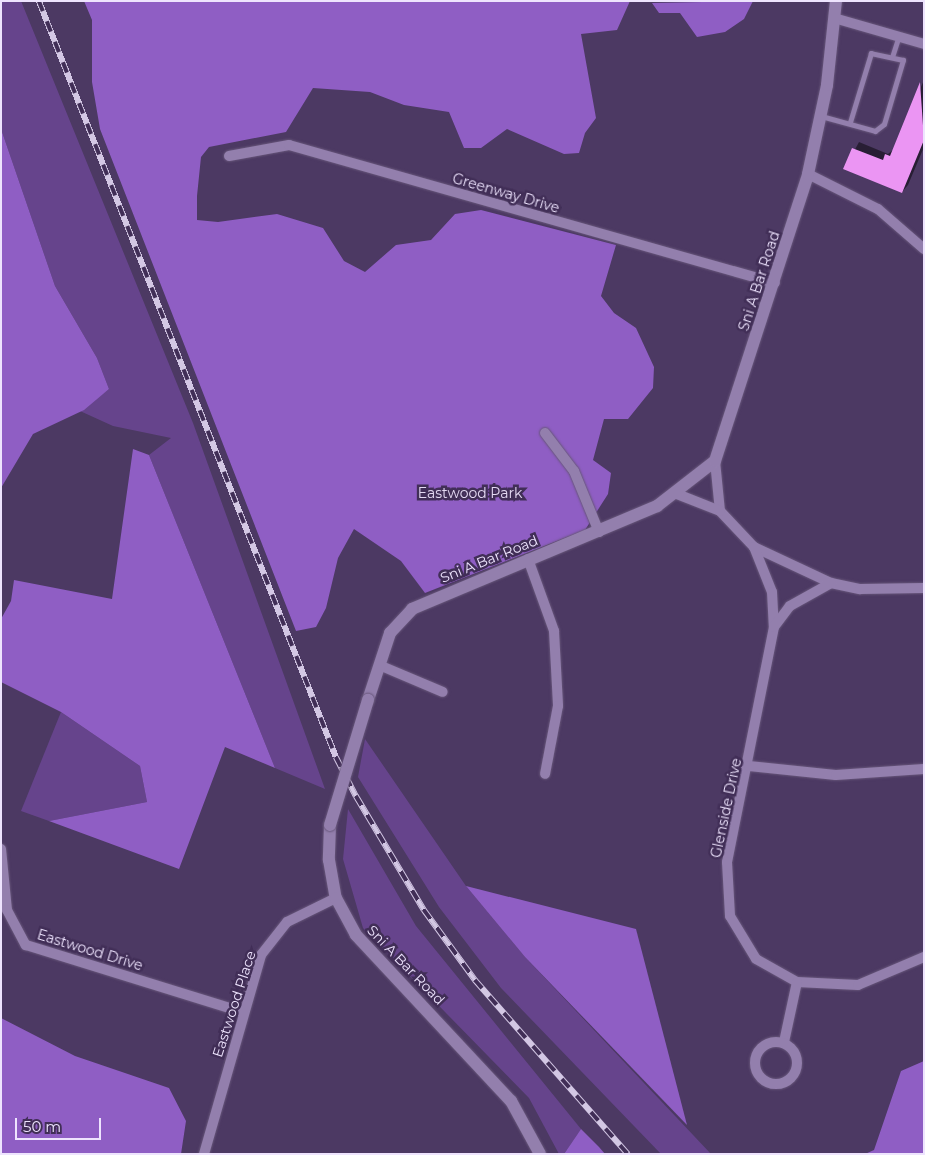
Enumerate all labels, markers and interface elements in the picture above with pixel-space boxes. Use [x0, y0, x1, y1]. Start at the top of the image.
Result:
street label: Greenway Drive [451, 170, 561, 216]
street label: Sni A Bar Road [735, 229, 783, 333]
park label: Eastwood Park [418, 485, 522, 501]
street label: Sni A Bar Road [438, 532, 540, 586]
street label: Glenside Drive [707, 757, 745, 859]
street label: Sni A Bar Road [364, 922, 448, 1008]
street label: Eastwood Drive [35, 926, 145, 974]
street label: Eastwood Place [209, 949, 259, 1059]
scale bar [18, 1108, 104, 1140]
text: 50 m [23, 1117, 61, 1136]

